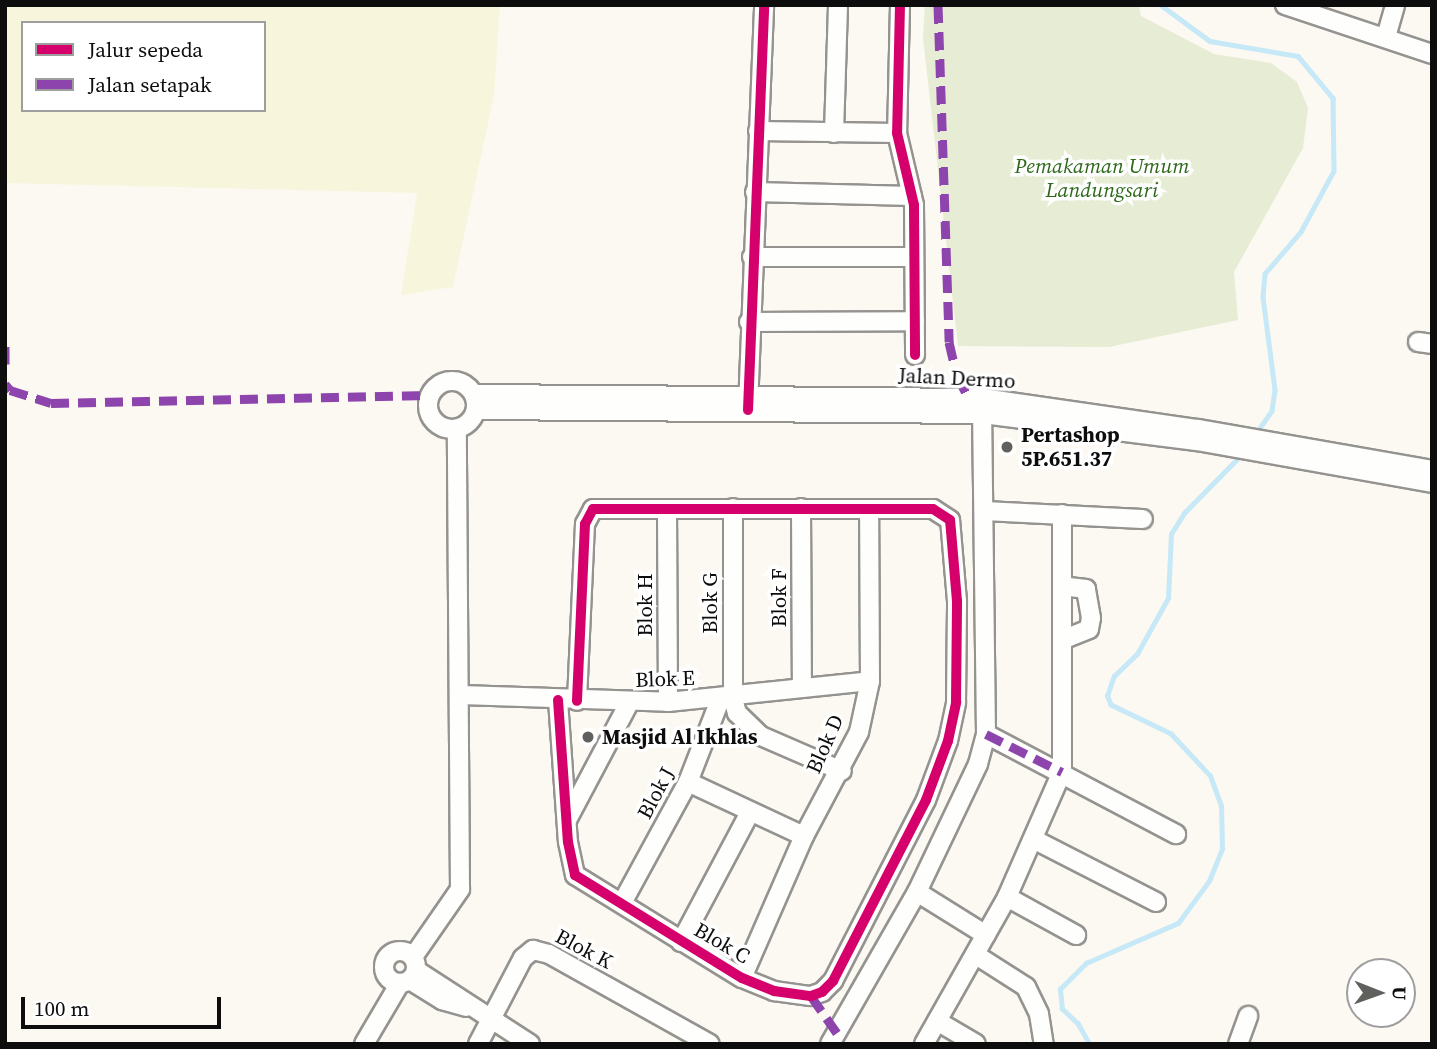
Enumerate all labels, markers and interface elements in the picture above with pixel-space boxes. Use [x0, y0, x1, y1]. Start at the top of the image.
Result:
legend [21, 21, 266, 112]
text: Jalur sepeda [88, 35, 203, 64]
text: Jalan setapak [88, 70, 212, 99]
park label: Pemakaman Umum Landungsari [1015, 153, 1189, 203]
street label: Jalan Dermo [898, 362, 1016, 394]
place label: Pertashop 5P.651.37 [1021, 422, 1120, 472]
marker: Pertashop 5P.651.37 [999, 439, 1015, 455]
street label: Blok F [766, 568, 792, 628]
street label: Blok G [697, 572, 723, 634]
street label: Blok H [632, 573, 658, 637]
street label: Blok E [635, 665, 695, 693]
street label: Blok D [801, 711, 849, 777]
place label: Masjid Al Ikhlas [602, 724, 758, 750]
marker: Masjid Al Ikhlas [580, 729, 596, 745]
street label: Blok J [632, 763, 680, 823]
street label: Blok C [690, 917, 754, 969]
street label: Blok K [551, 924, 617, 974]
north arrow [1346, 958, 1416, 1028]
scale bar [24, 982, 224, 1026]
text: U [1387, 986, 1413, 1000]
text: 100 m [34, 994, 89, 1023]

